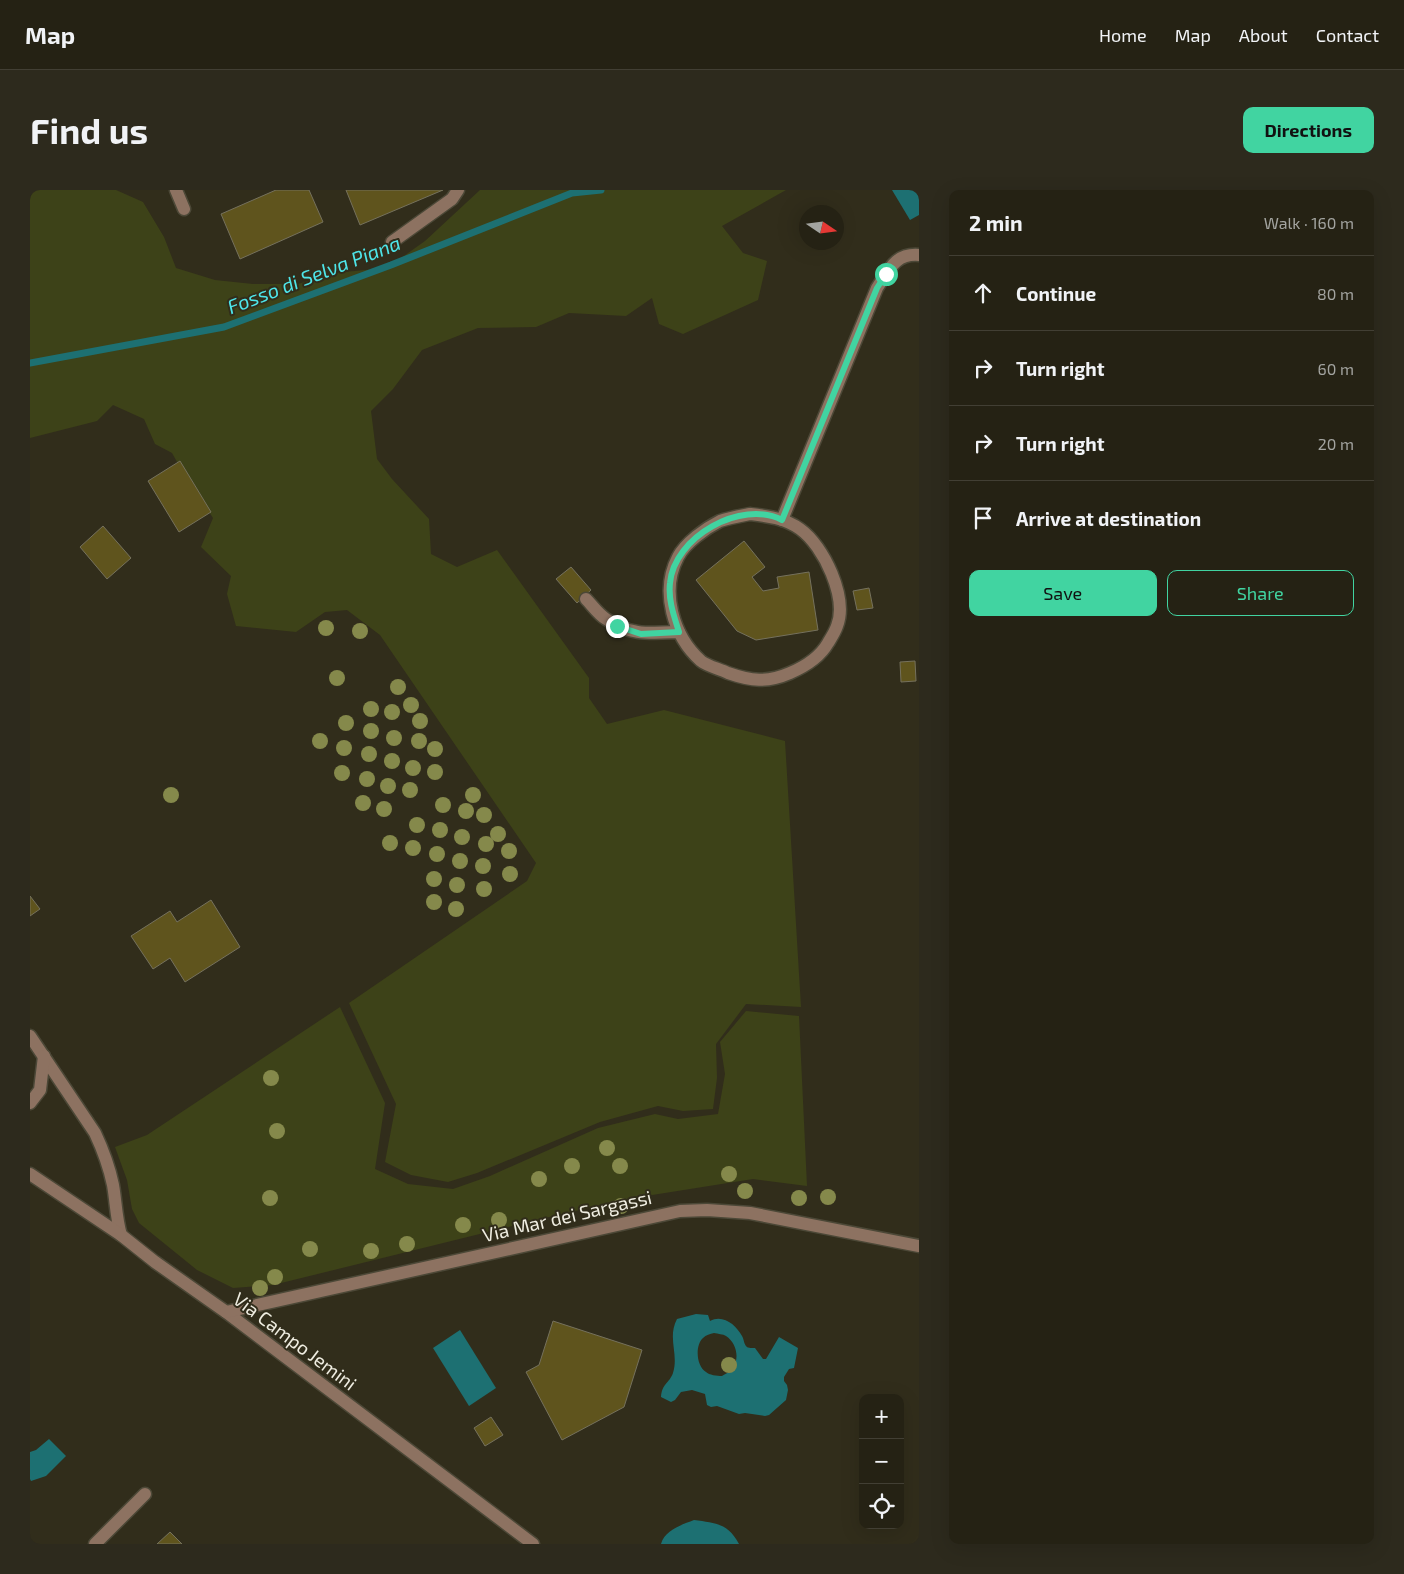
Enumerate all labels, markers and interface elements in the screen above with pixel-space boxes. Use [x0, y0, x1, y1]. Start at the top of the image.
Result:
text: Map [25, 20, 75, 49]
text: Home [1099, 24, 1147, 46]
text: Map [1175, 24, 1211, 46]
text: About [1239, 24, 1288, 46]
text: Contact [1316, 24, 1379, 46]
button: Directions [1243, 107, 1374, 153]
text: Find us [30, 109, 148, 151]
north arrow [799, 205, 844, 250]
text: 2 min [969, 210, 1023, 235]
text: Walk · 160 m [1264, 213, 1354, 232]
water label: Fosso di Selva Piana [224, 230, 404, 318]
route start [875, 263, 898, 286]
icon: ahead [969, 279, 997, 307]
text: Continue [1016, 282, 1096, 305]
text: 80 m [1317, 284, 1354, 303]
icon: right [969, 354, 997, 382]
text: Turn right [1016, 357, 1104, 380]
text: 60 m [1318, 359, 1354, 378]
icon: right [969, 429, 997, 457]
text: Turn right [1016, 432, 1104, 455]
text: 20 m [1318, 434, 1354, 453]
icon: arrive [969, 504, 997, 532]
text: Arrive at destination [1016, 507, 1201, 530]
button: Save [969, 570, 1157, 616]
button: Share [1167, 570, 1354, 616]
route end [606, 615, 629, 638]
street label: Via Mar dei Sargassi [480, 1185, 654, 1246]
street label: Via Campo Jemini [229, 1287, 361, 1394]
map controls [859, 1394, 904, 1529]
button: + [859, 1394, 904, 1439]
button: − [859, 1439, 904, 1484]
button: locate [859, 1484, 904, 1529]

